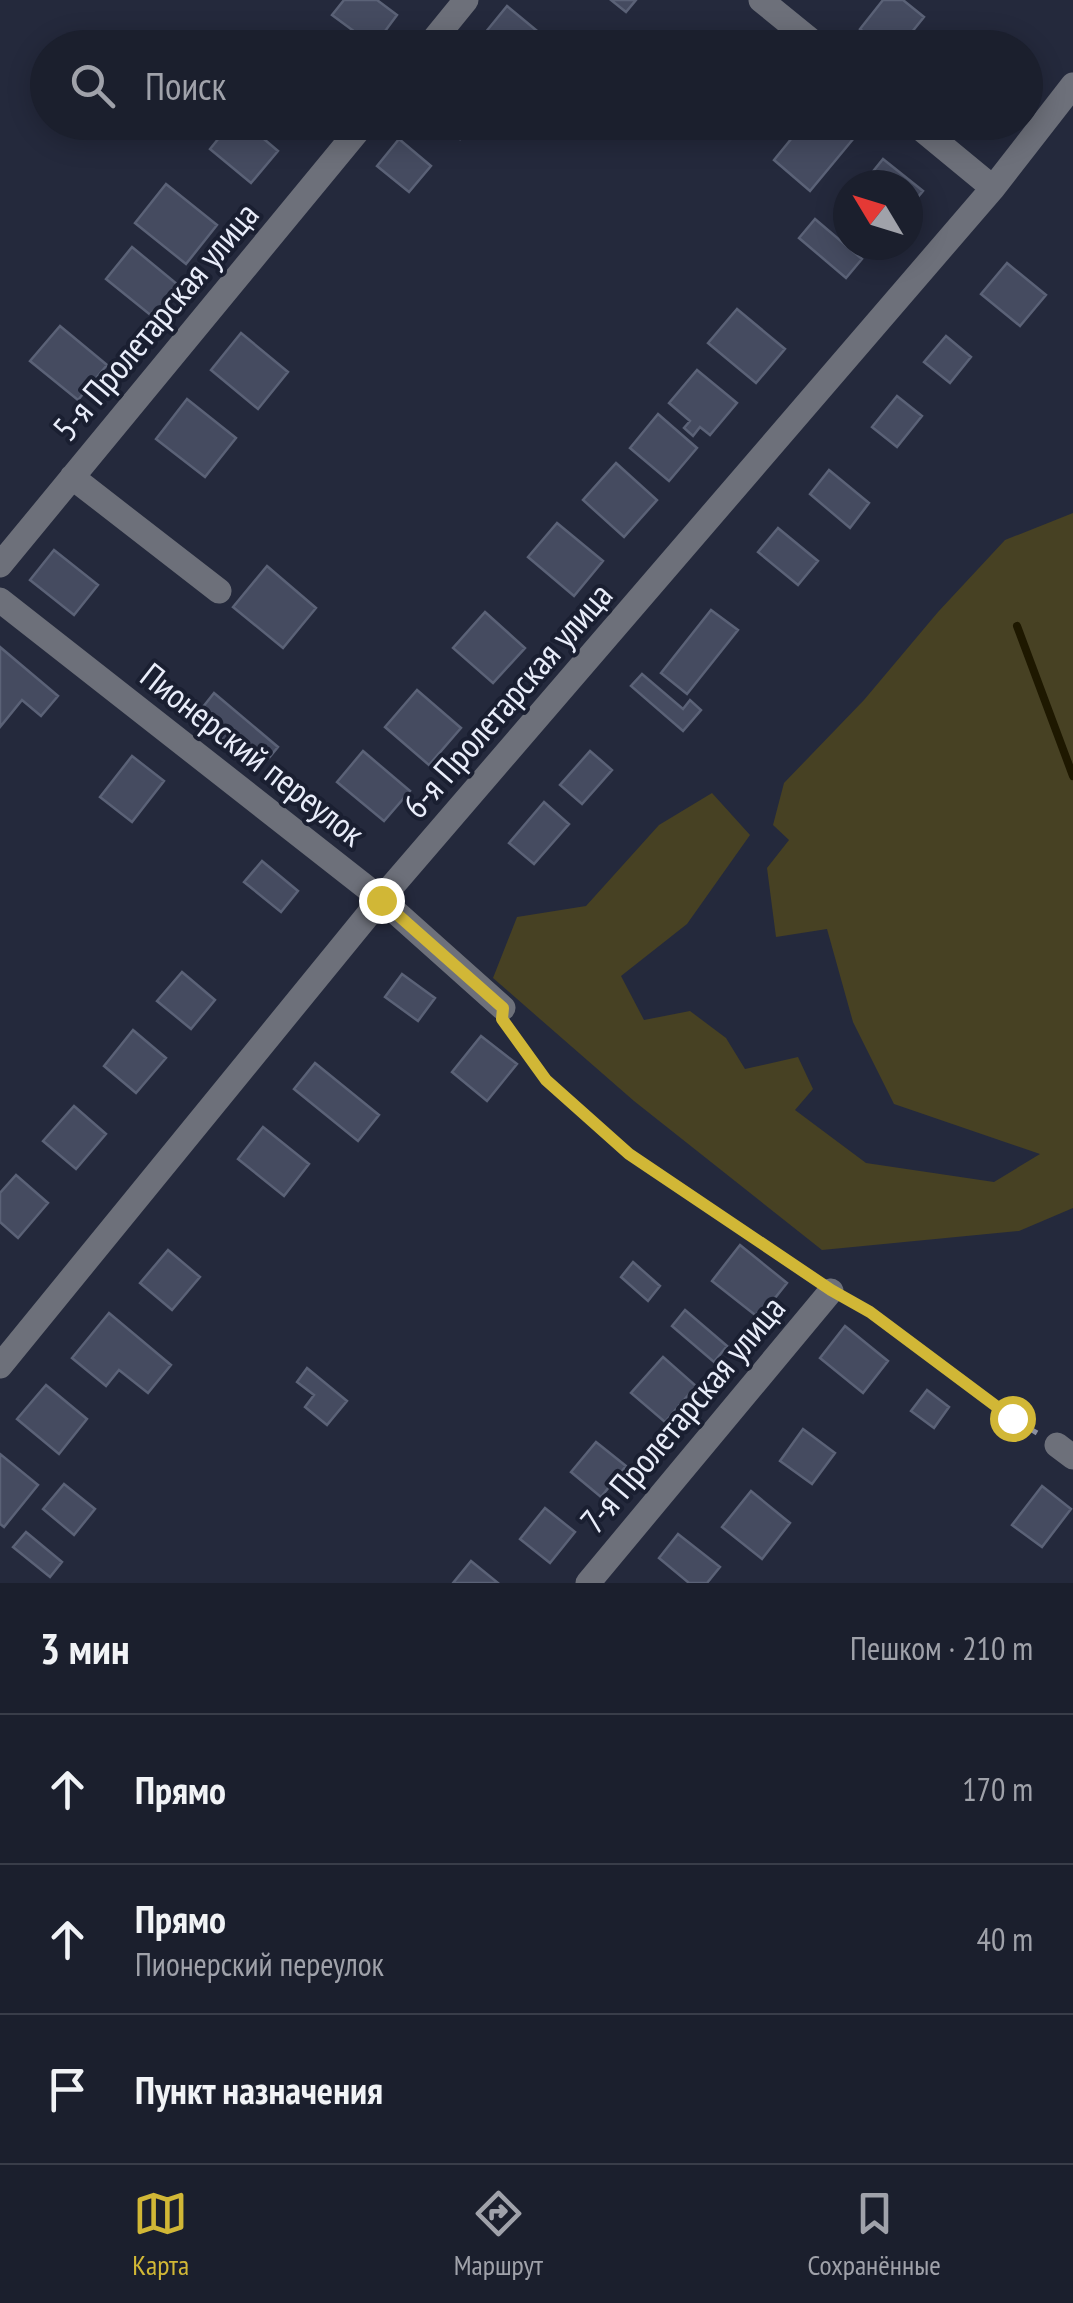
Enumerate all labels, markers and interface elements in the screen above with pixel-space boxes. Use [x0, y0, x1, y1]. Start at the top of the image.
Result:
search box [30, 30, 1043, 140]
icon: search [65, 58, 120, 113]
text: Поиск [145, 61, 226, 110]
north arrow [833, 170, 923, 260]
street label: 5-я Пролетарская улица [42, 192, 268, 450]
street label: 6-я Пролетарская улица [392, 573, 622, 827]
street label: Пионерский переулок [132, 652, 375, 856]
route end [359, 878, 405, 924]
street label: 7-я Пролетарская улица [569, 1286, 795, 1542]
route start [990, 1396, 1036, 1442]
text: 3 мин [40, 1621, 130, 1676]
text: Пешком · 210 m [850, 1627, 1033, 1669]
icon: ahead [40, 1762, 95, 1817]
text: Прямо [135, 1765, 226, 1814]
text: 170 m [962, 1768, 1033, 1810]
text: Прямо [135, 1894, 226, 1943]
icon: ahead [40, 1912, 95, 1967]
text: 40 m [977, 1918, 1033, 1960]
text: Пионерский переулок [135, 1943, 384, 1985]
icon: arrive [40, 2062, 95, 2117]
text: Пункт назначения [135, 2065, 383, 2114]
tab: Карта [132, 2186, 189, 2283]
tab: Маршрут [454, 2186, 543, 2283]
tab: Сохранённые [808, 2186, 941, 2283]

